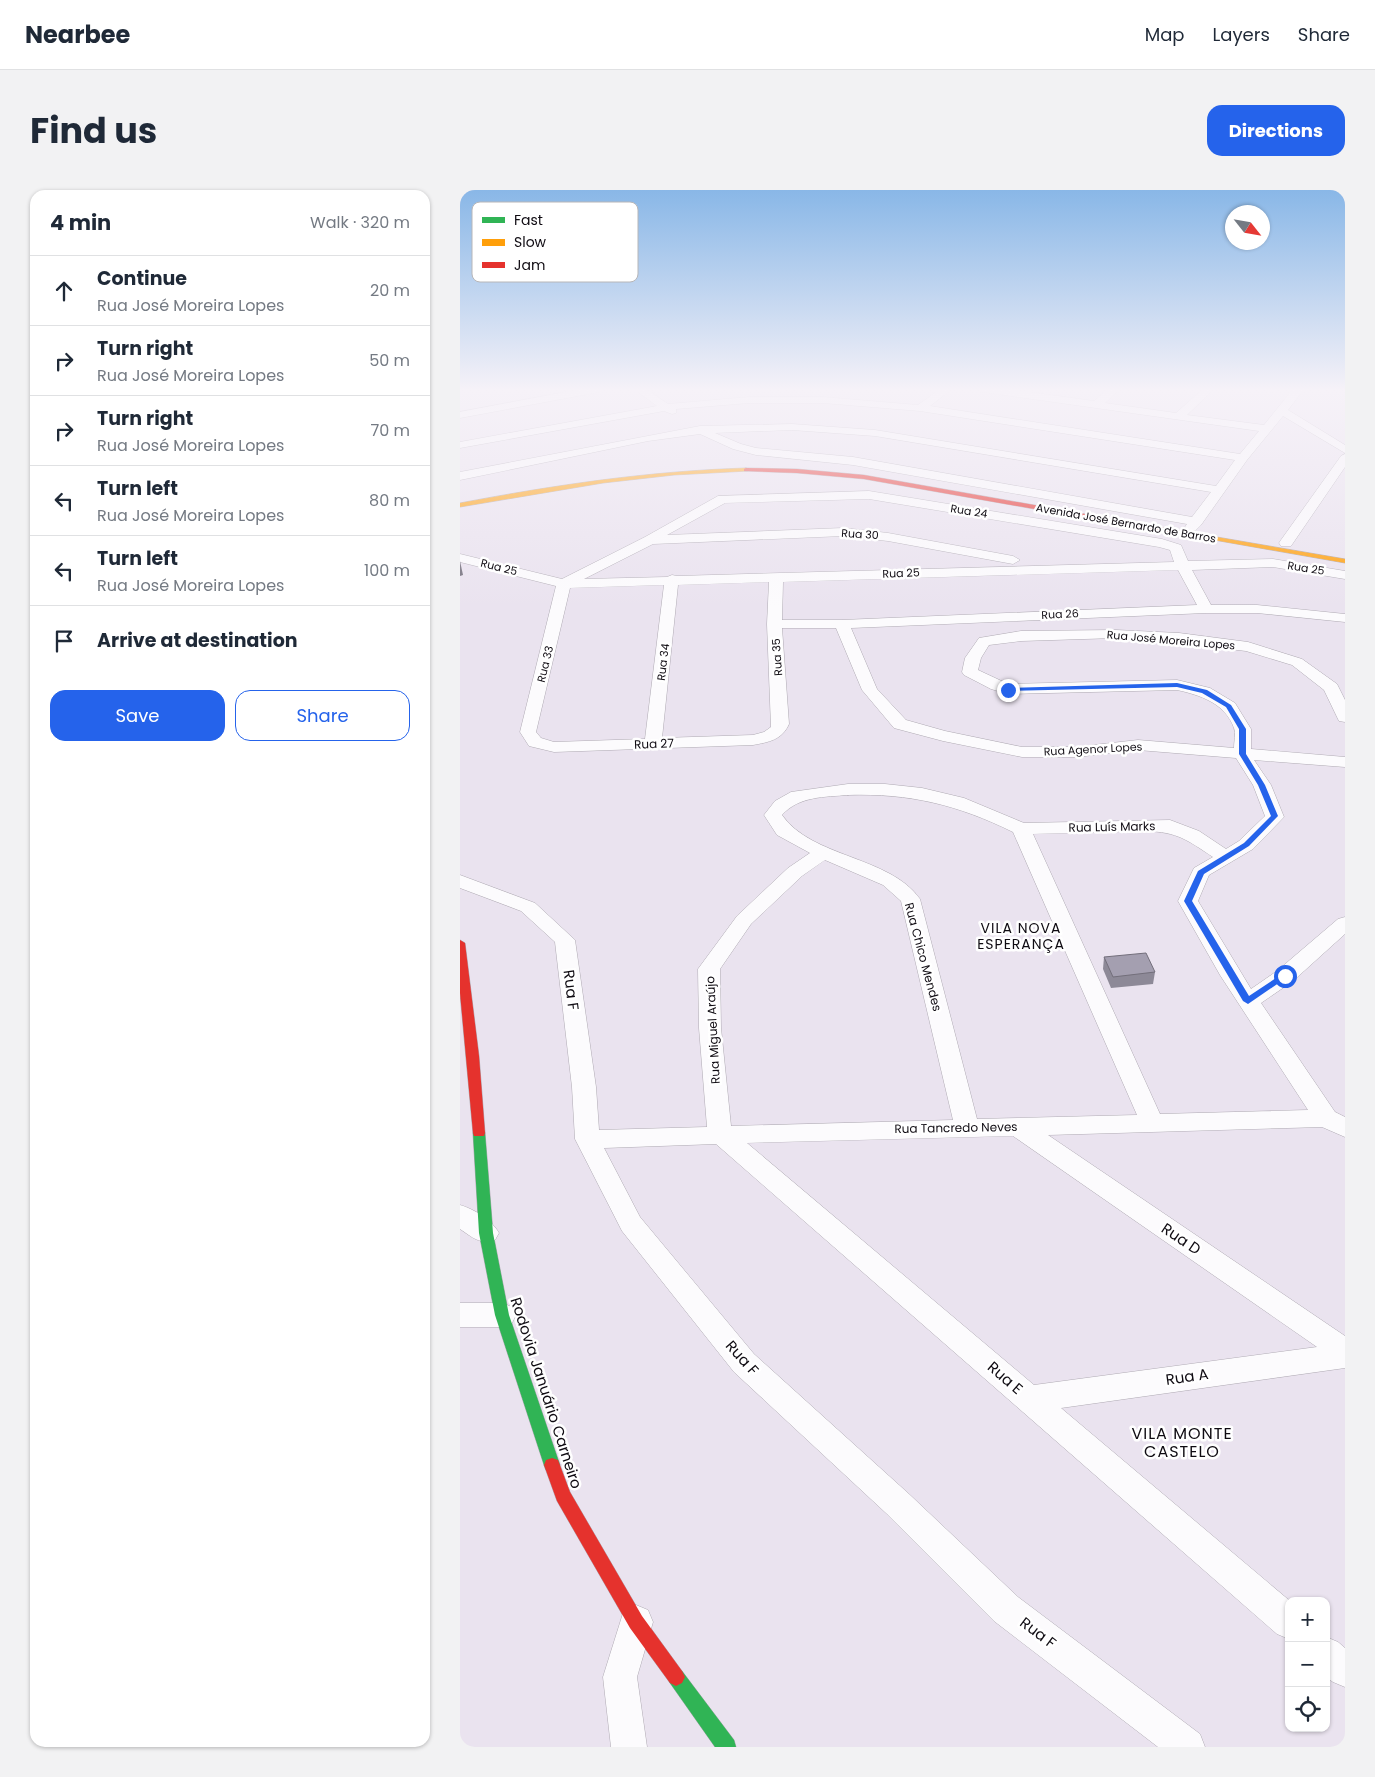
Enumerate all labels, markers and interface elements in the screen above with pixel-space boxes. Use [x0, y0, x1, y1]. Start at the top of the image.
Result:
text: Nearbee [25, 18, 130, 51]
text: Map [1145, 22, 1185, 47]
text: Layers [1213, 22, 1270, 47]
text: Share [1298, 22, 1350, 47]
button: Directions [1207, 105, 1345, 156]
text: Find us [30, 106, 157, 155]
legend [472, 202, 638, 282]
north arrow [1225, 205, 1270, 250]
text: 4 min [50, 208, 111, 237]
text: Fast [514, 210, 543, 230]
text: Walk · 320 m [310, 211, 410, 234]
text: Slow [514, 232, 547, 252]
text: Jam [514, 255, 545, 275]
text: Continue [97, 265, 187, 292]
icon: ahead [50, 277, 78, 305]
text: 20 m [370, 279, 410, 302]
text: Rua José Moreira Lopes [97, 294, 284, 317]
text: Turn right [97, 335, 193, 362]
icon: right [50, 347, 78, 375]
text: 50 m [369, 349, 410, 372]
text: Rua José Moreira Lopes [97, 364, 284, 387]
text: Turn right [97, 405, 193, 432]
icon: right [50, 417, 78, 445]
text: 70 m [370, 419, 410, 442]
text: Rua José Moreira Lopes [97, 434, 284, 457]
text: Turn left [97, 475, 178, 502]
icon: left [50, 487, 78, 515]
text: 80 m [369, 489, 410, 512]
street label: Avenida José Bernardo de Barros [1035, 499, 1217, 547]
street label: Rua 24 [949, 500, 989, 522]
text: Rua José Moreira Lopes [97, 504, 284, 527]
street label: Rua 30 [841, 525, 879, 543]
text: Turn left [97, 545, 178, 572]
street label: Rua 25 [479, 555, 519, 579]
icon: left [50, 557, 78, 585]
street label: Rua 25 [1286, 557, 1326, 579]
text: 100 m [364, 559, 410, 582]
street label: Rua 25 [882, 564, 920, 582]
text: Rua José Moreira Lopes [97, 574, 284, 597]
street label: Rua 26 [1041, 605, 1079, 623]
street label: Rua José Moreira Lopes [1106, 626, 1236, 654]
icon: arrive [50, 627, 78, 655]
text: Arrive at destination [97, 627, 298, 654]
street label: Rua 35 [768, 638, 786, 676]
street label: Rua 34 [653, 642, 673, 682]
street label: Rua 33 [533, 644, 557, 684]
route end [997, 679, 1020, 702]
button: Save [50, 690, 225, 741]
button: Share [235, 690, 410, 741]
street label: Rua 27 [634, 734, 675, 753]
street label: Rua Agenor Lopes [1043, 738, 1143, 760]
street label: Rua Luís Marks [1068, 817, 1156, 836]
street label: Rua Chico Mendes [901, 901, 946, 1013]
district label: VILA NOVA ESPERANÇA [977, 918, 1065, 954]
route start [1274, 965, 1297, 988]
street label: Rua F [559, 969, 584, 1012]
street label: Rua Miguel Araújo [701, 975, 724, 1084]
street label: Rua Tancredo Neves [894, 1118, 1018, 1137]
street label: Rua D [1157, 1218, 1205, 1259]
street label: Rodovia Januário Carneiro [506, 1294, 587, 1491]
street label: Rua F [721, 1336, 764, 1380]
street label: Rua E [983, 1356, 1028, 1399]
street label: Rua A [1164, 1363, 1210, 1390]
district label: VILA MONTE CASTELO [1131, 1422, 1233, 1463]
map controls [1285, 1597, 1330, 1732]
button: + [1285, 1597, 1330, 1642]
street label: Rua F [1016, 1612, 1061, 1653]
button: − [1285, 1642, 1330, 1687]
button: locate [1285, 1687, 1330, 1732]

